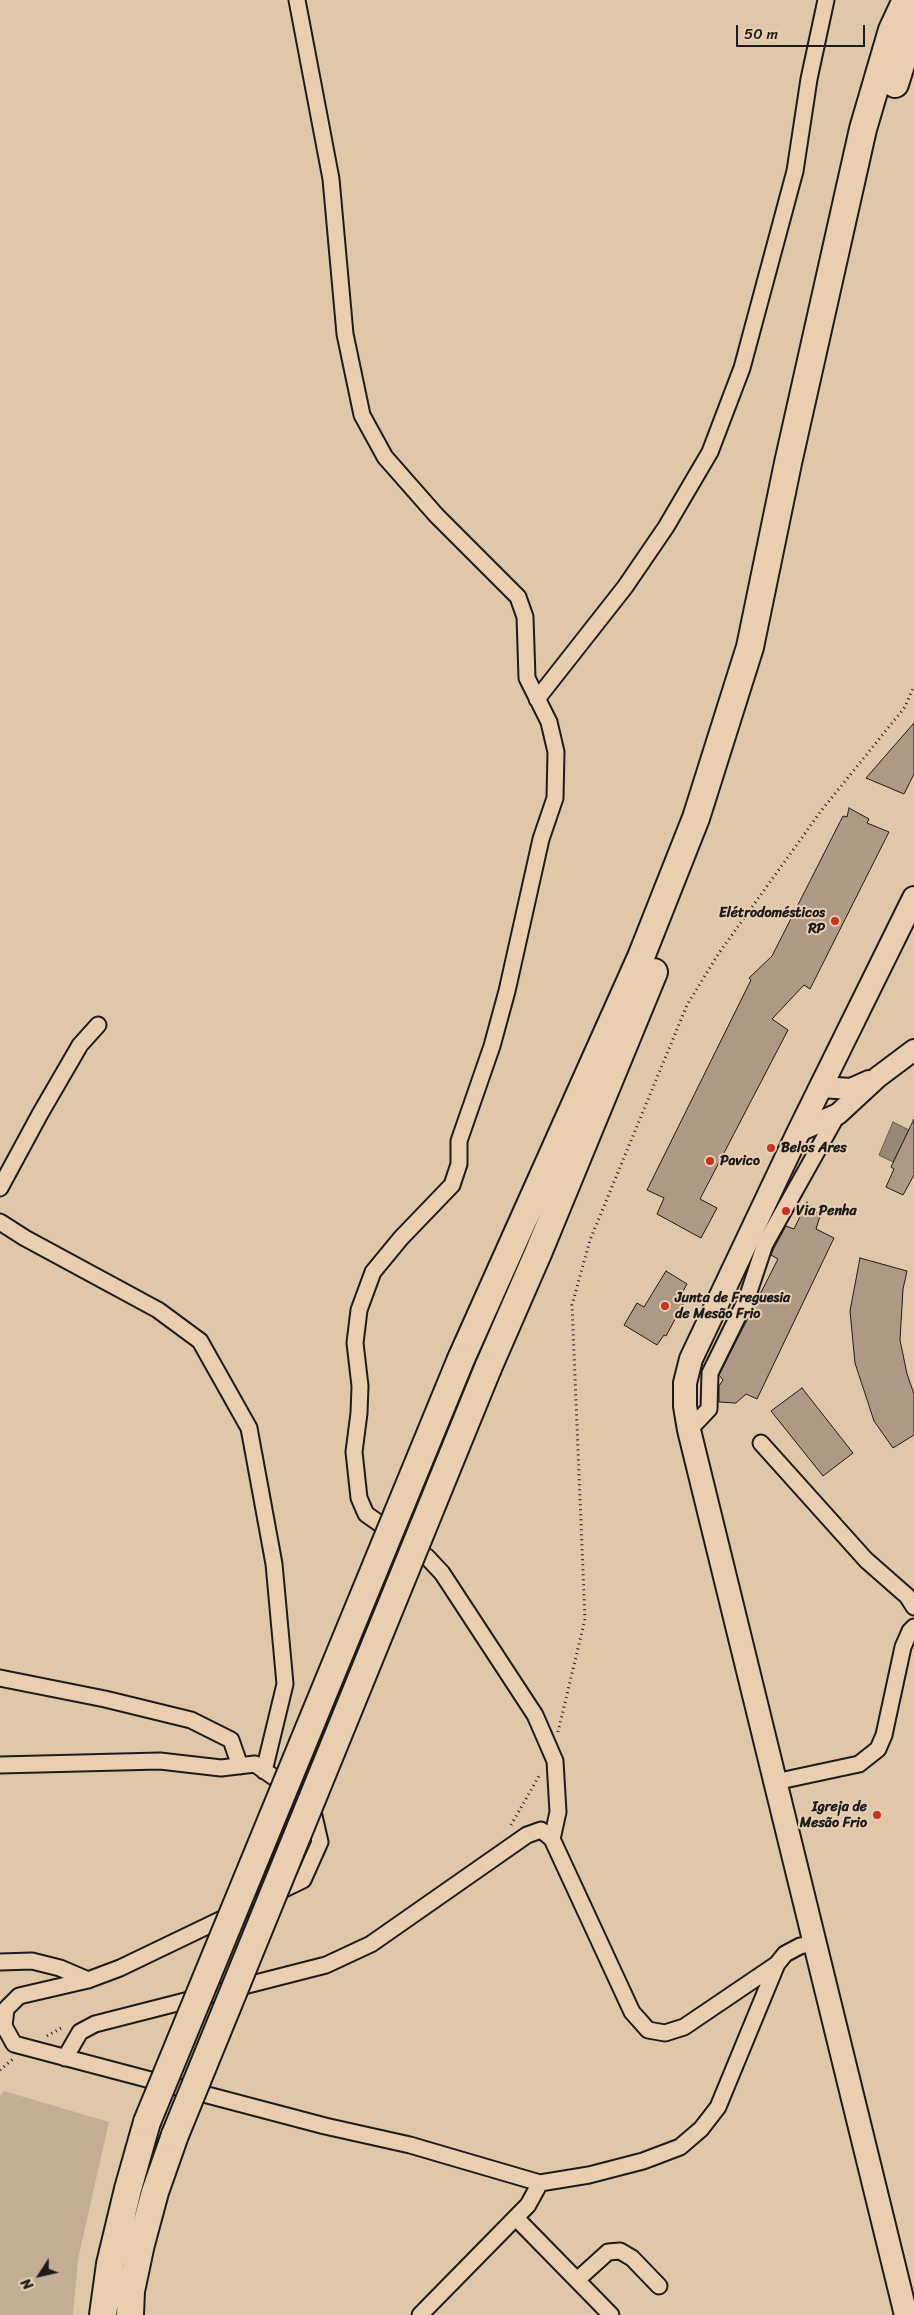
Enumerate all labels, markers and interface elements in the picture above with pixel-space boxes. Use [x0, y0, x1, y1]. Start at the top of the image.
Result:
scale bar [739, 15, 868, 47]
text: 50 m [744, 21, 778, 47]
place label: Elétrodomésticos RP [719, 905, 825, 938]
marker: Elétrodomésticos RP [829, 915, 841, 927]
place label: Belos Ares [781, 1140, 847, 1156]
marker: Belos Ares [765, 1142, 777, 1154]
place label: Pavico [720, 1153, 760, 1169]
marker: Pavico [704, 1155, 716, 1167]
place label: Via Penha [796, 1203, 856, 1219]
marker: Via Penha [780, 1205, 792, 1217]
place label: Junta de Freguesia de Mesão Frio [675, 1290, 790, 1322]
marker: Junta de Freguesia de Mesão Frio [659, 1300, 671, 1312]
place label: Igreja de Mesão Frio [800, 1799, 867, 1831]
marker: Igreja de Mesão Frio [871, 1809, 883, 1821]
north arrow [15, 2250, 65, 2300]
text: N [14, 2273, 40, 2295]

